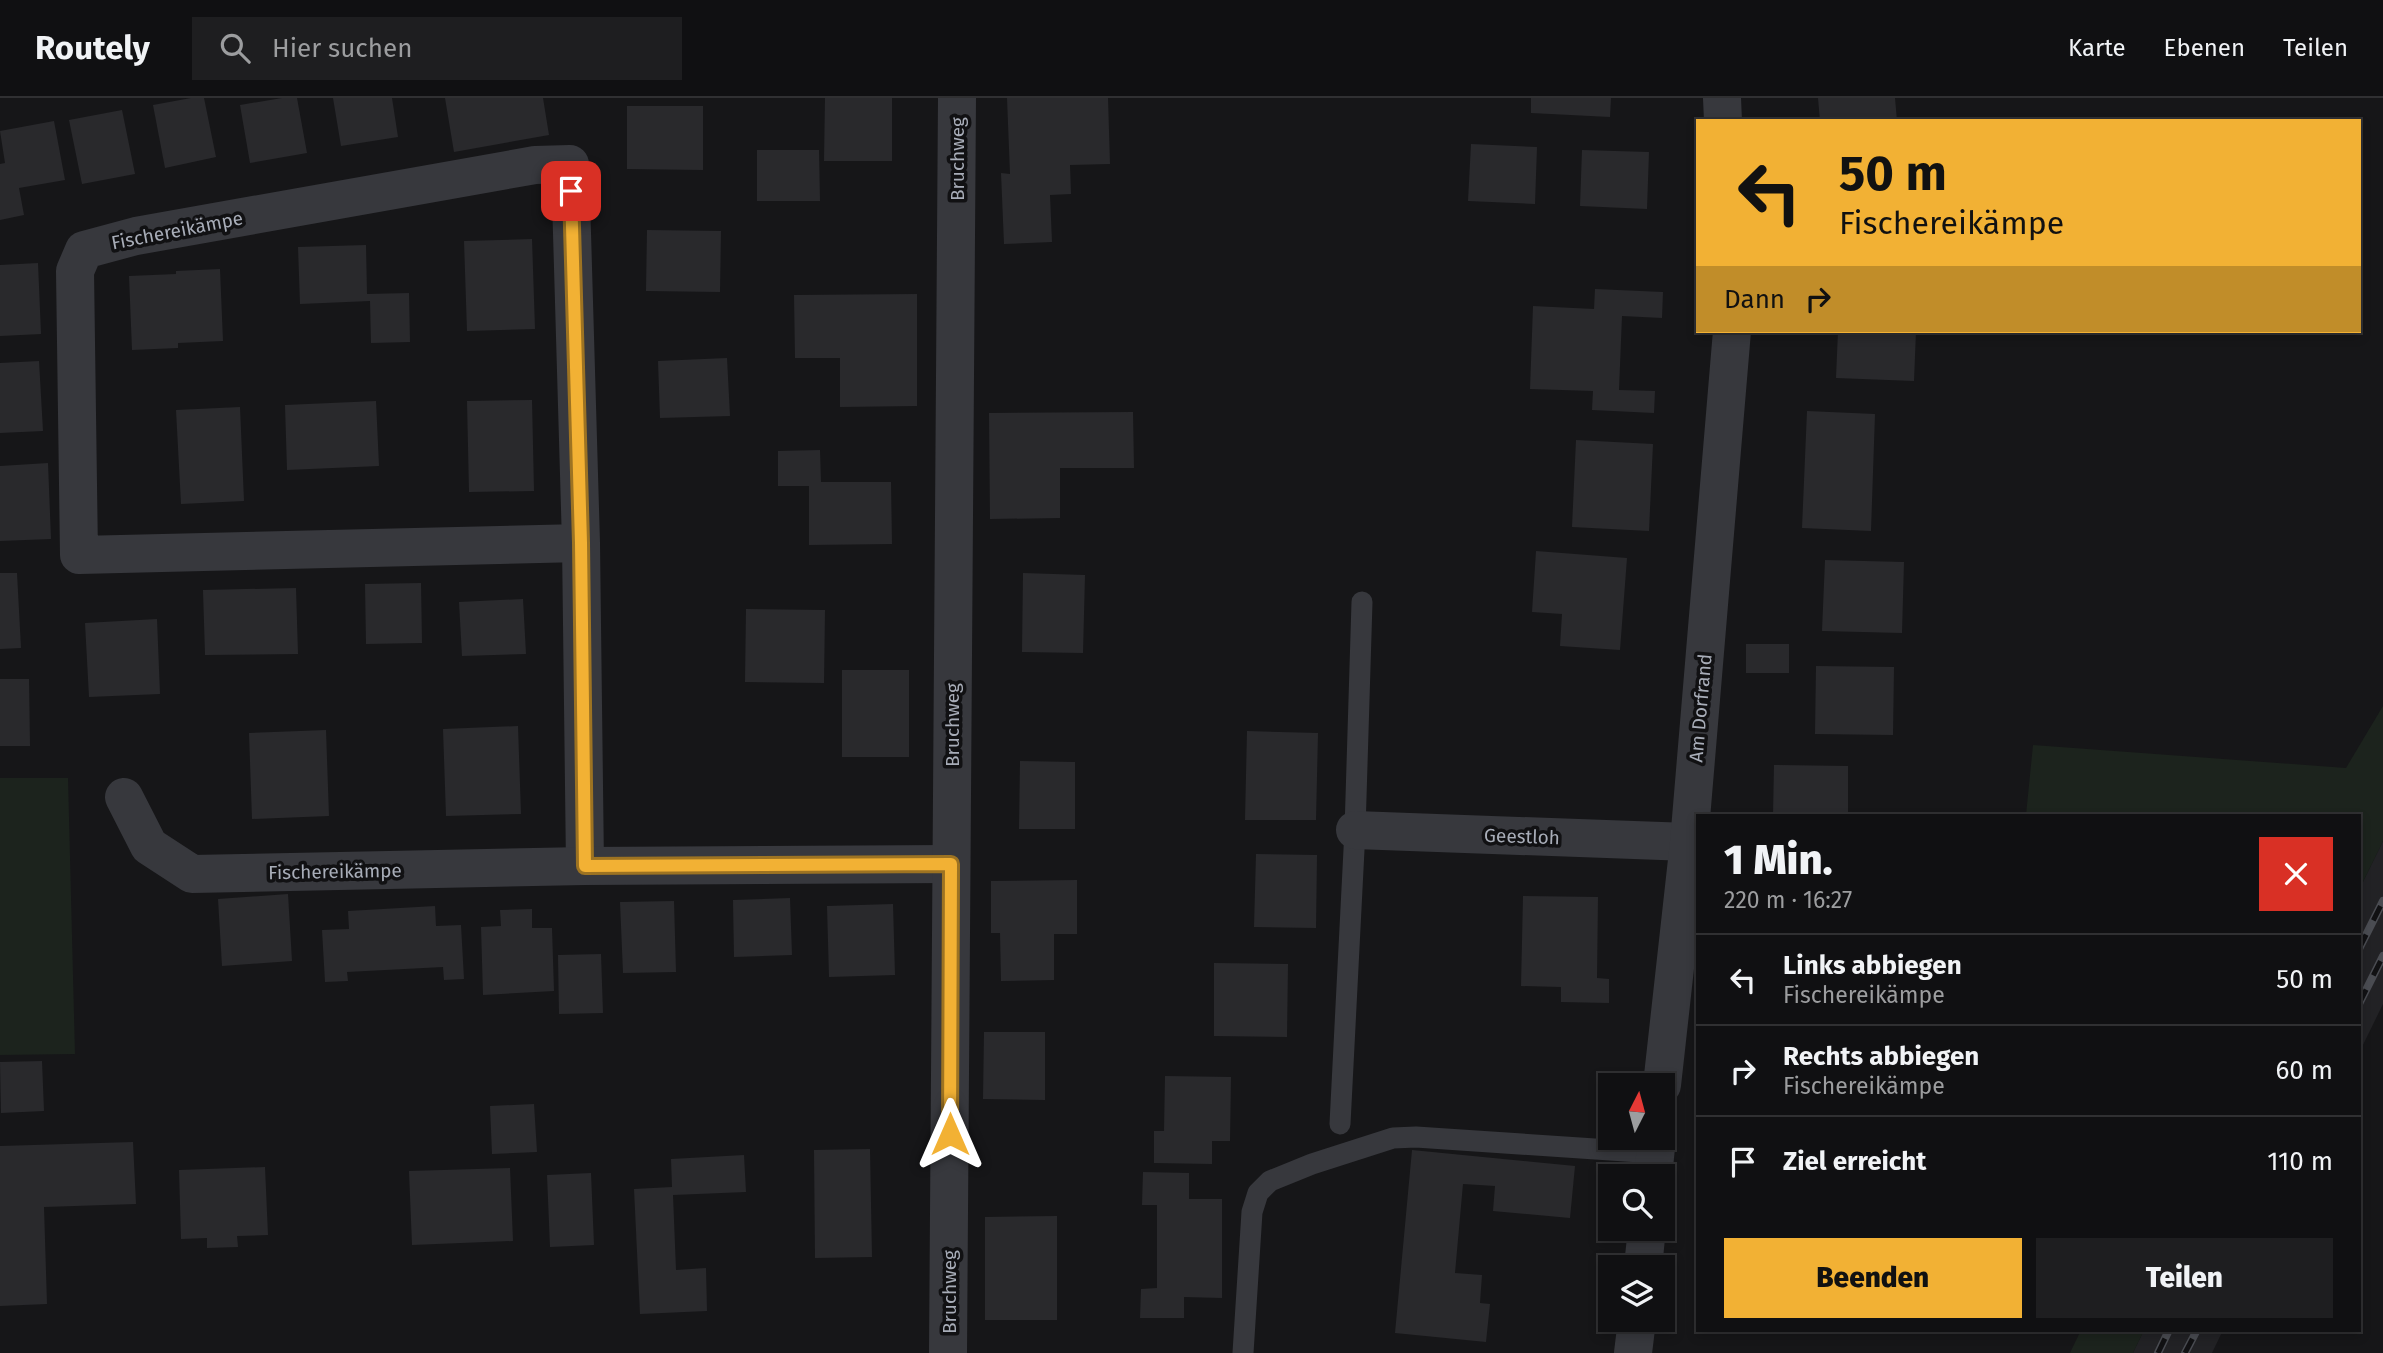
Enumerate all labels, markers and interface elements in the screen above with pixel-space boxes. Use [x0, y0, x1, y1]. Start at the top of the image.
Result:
search box [192, 17, 682, 80]
text: Routely [35, 28, 150, 68]
icon: search [216, 29, 254, 67]
text: Hier suchen [272, 33, 412, 64]
text: Karte [2068, 34, 2126, 62]
text: Ebenen [2164, 34, 2245, 62]
text: Teilen [2283, 34, 2348, 62]
street label: Bruchweg [946, 117, 969, 201]
text: 50 m [1839, 144, 1947, 203]
icon: left [1724, 147, 1815, 238]
pin [541, 161, 601, 221]
icon: arrive [552, 172, 590, 210]
text: Fischereikämpe [1839, 204, 2064, 242]
street label: Fischereikämpe [109, 206, 245, 255]
icon: right [1799, 280, 1837, 318]
text: Dann [1724, 284, 1785, 315]
street label: Am Dorfrand [1684, 653, 1717, 763]
street label: Bruchweg [941, 683, 964, 767]
street label: Geestloh [1484, 824, 1560, 849]
text: 1 Min. [1724, 835, 1833, 885]
button: close [2259, 837, 2333, 911]
street label: Fischereikämpe [268, 859, 402, 884]
text: 220 m · 16:27 [1724, 886, 1852, 914]
text: Links abbiegen [1783, 950, 1962, 981]
icon: left [1724, 961, 1762, 999]
text: 50 m [2276, 964, 2333, 995]
text: Fischereikämpe [1783, 981, 1945, 1009]
text: Rechts abbiegen [1783, 1041, 1979, 1072]
icon: right [1724, 1052, 1762, 1090]
text: 60 m [2275, 1055, 2333, 1086]
text: Fischereikämpe [1783, 1072, 1945, 1100]
north arrow [1598, 1073, 1675, 1150]
map controls [1598, 1073, 1675, 1332]
position arrow [913, 1097, 987, 1171]
icon: arrive [1724, 1143, 1762, 1181]
text: Ziel erreicht [1783, 1146, 1926, 1177]
text: 110 m [2267, 1146, 2333, 1177]
button: search [1598, 1164, 1675, 1241]
button: Beenden [1724, 1238, 2022, 1318]
button: Teilen [2036, 1238, 2333, 1318]
street label: Bruchweg [938, 1250, 961, 1334]
button: layers [1598, 1255, 1675, 1332]

